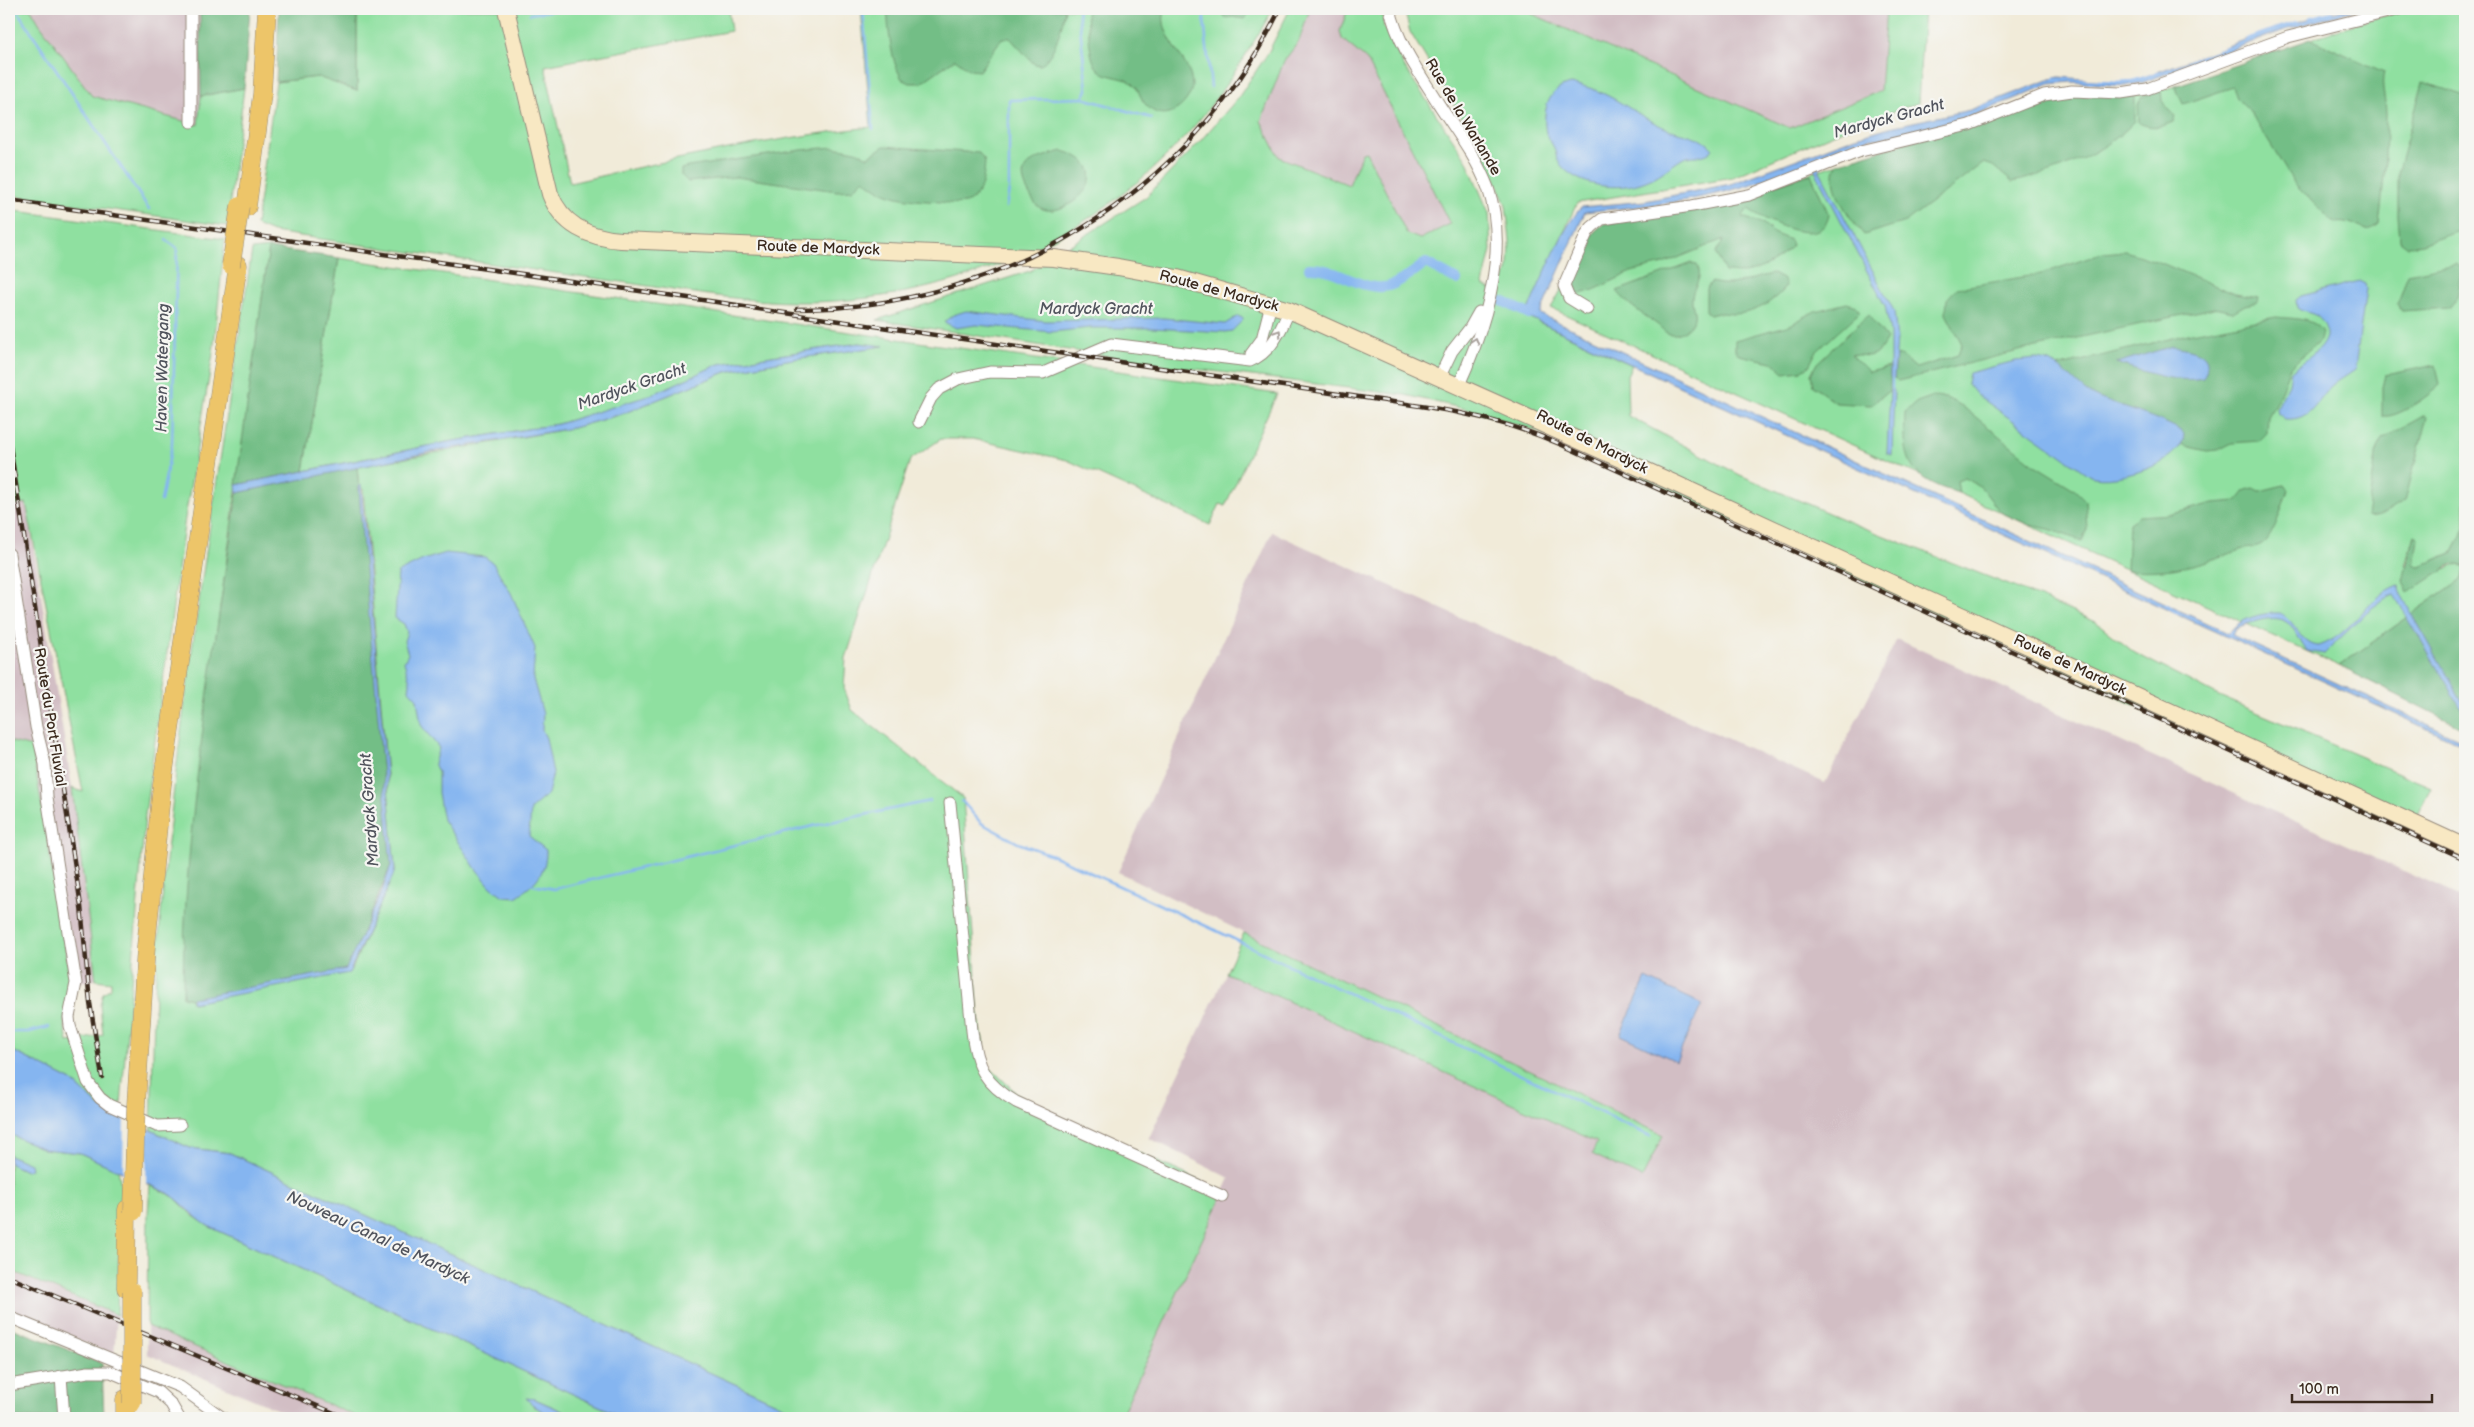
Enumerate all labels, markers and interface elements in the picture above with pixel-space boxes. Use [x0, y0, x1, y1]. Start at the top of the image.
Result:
street label: Rue de la Warlande [1421, 55, 1505, 179]
water label: Mardyck Gracht [1832, 95, 1947, 143]
street label: Route de Mardyck [756, 236, 880, 260]
street label: Route de Mardyck [1157, 266, 1281, 316]
water label: Mardyck Gracht [1039, 300, 1154, 319]
water label: Haven Watergang [152, 303, 174, 433]
one-way arrow [1272, 329, 1282, 338]
one-way arrow [1470, 337, 1480, 346]
water label: Mardyck Gracht [575, 359, 690, 414]
street label: Route de Mardyck [1533, 406, 1652, 479]
street label: Route de Mardyck [2010, 630, 2130, 700]
street label: Route du Port Fluvial [30, 646, 70, 788]
water label: Mardyck Gracht [356, 752, 383, 867]
water label: Nouveau Canal de Mardyck [284, 1187, 473, 1289]
scale bar [2292, 1372, 2432, 1404]
text: 100 m [2299, 1380, 2339, 1399]

